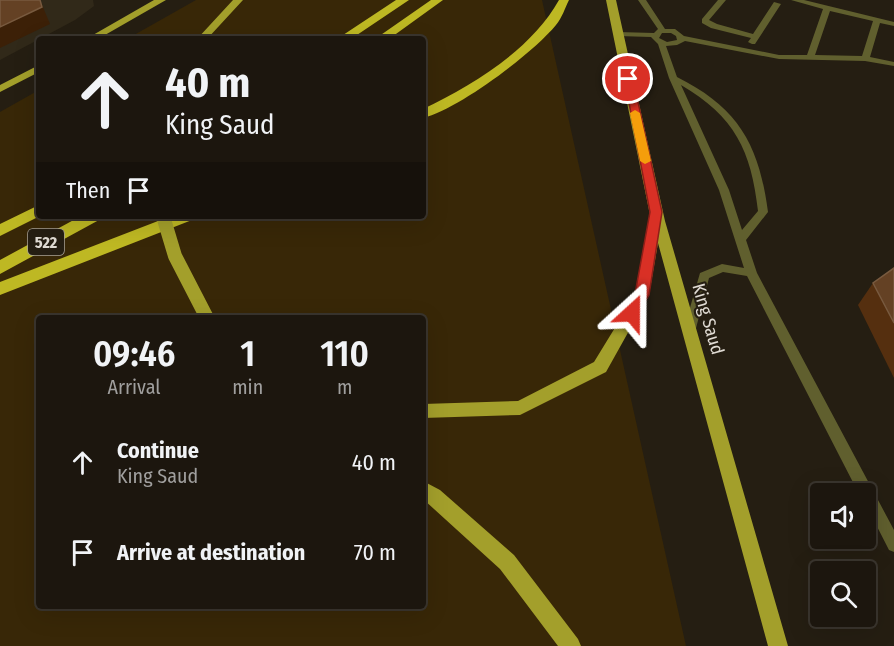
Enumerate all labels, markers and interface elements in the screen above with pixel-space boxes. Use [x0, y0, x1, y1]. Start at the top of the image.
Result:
pin [602, 53, 653, 104]
text: 40 m [165, 58, 250, 108]
icon: ahead [66, 60, 144, 138]
icon: arrive [611, 62, 644, 95]
text: King Saud [165, 109, 275, 141]
icon: arrive [122, 174, 155, 207]
text: Then [66, 177, 110, 204]
road number: 522 [28, 229, 64, 255]
position arrow [600, 281, 664, 345]
street label: King Saud [687, 281, 729, 357]
text: 09:46 [93, 332, 175, 376]
text: 1 [240, 332, 255, 376]
text: 110 [320, 332, 369, 376]
text: Arrival [108, 375, 161, 399]
text: min [232, 375, 263, 399]
text: m [337, 375, 352, 399]
text: Continue [117, 437, 199, 464]
icon: ahead [66, 446, 99, 479]
text: 40 m [352, 449, 396, 476]
text: King Saud [117, 464, 198, 488]
map controls [810, 483, 876, 627]
button: sound [810, 483, 876, 549]
icon: arrive [66, 536, 99, 569]
text: Arrive at destination [117, 539, 305, 566]
text: 70 m [354, 539, 396, 566]
button: search [810, 561, 876, 627]

